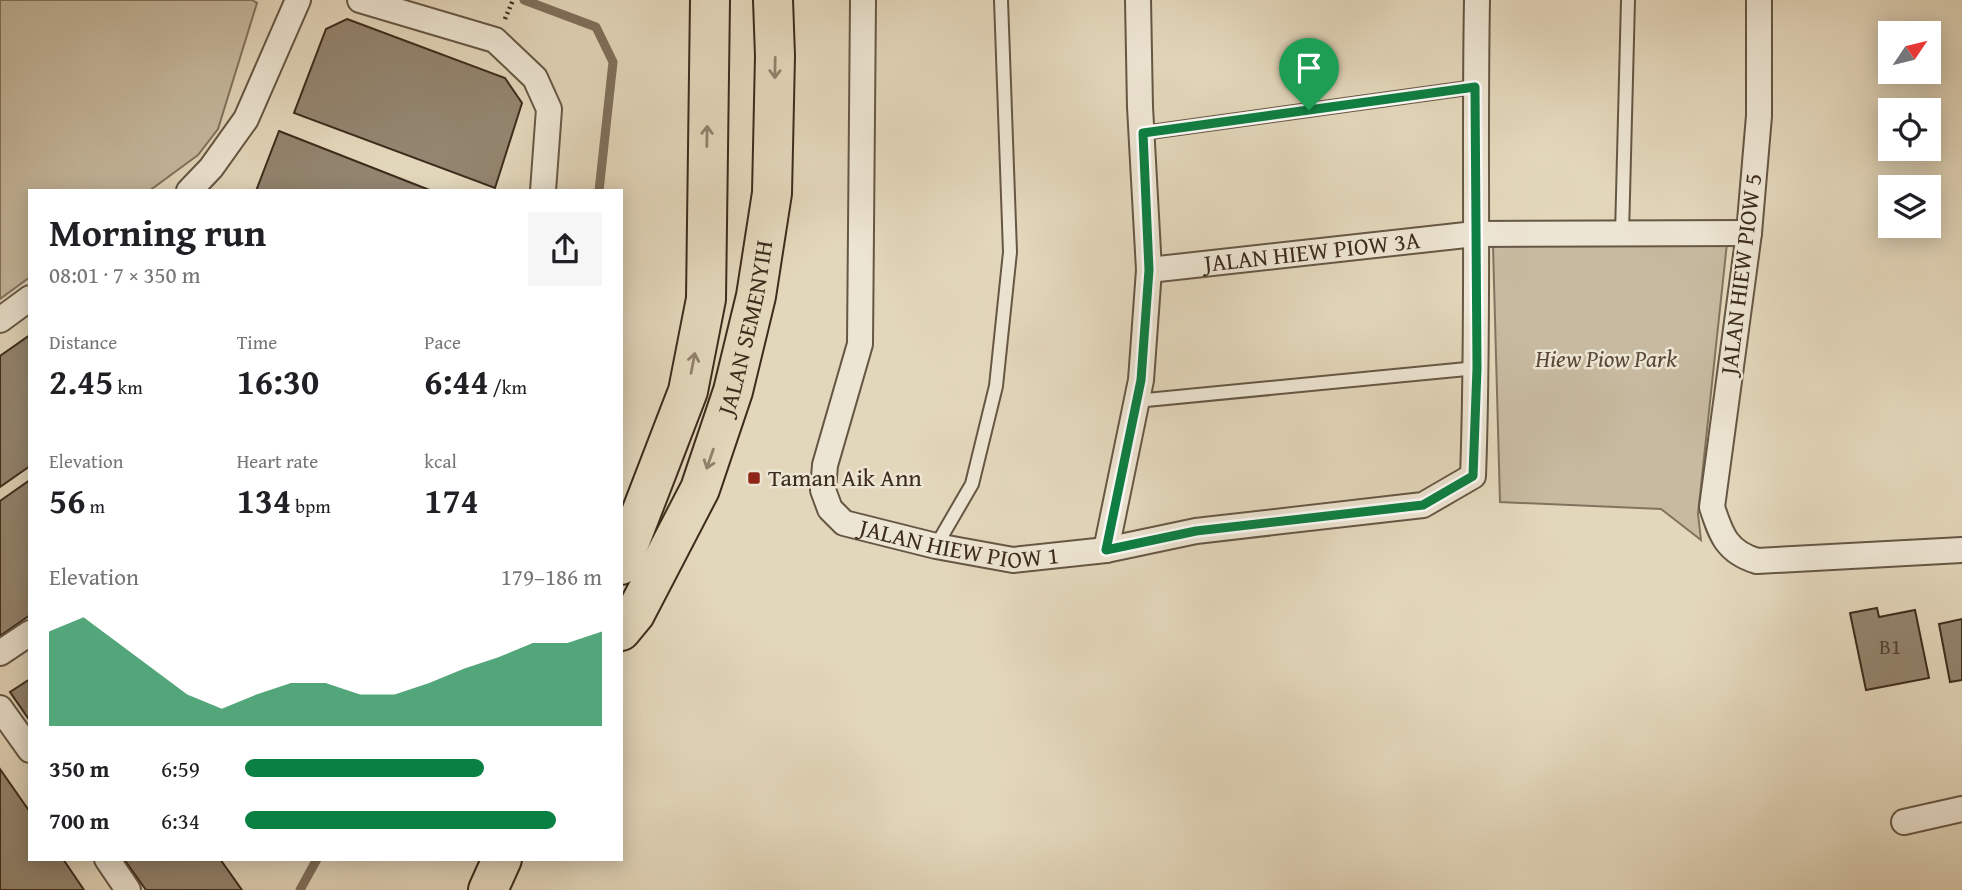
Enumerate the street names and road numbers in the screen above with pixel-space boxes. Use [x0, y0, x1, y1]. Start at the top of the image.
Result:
street label: JALAN HIEW PIOW 5 [1710, 171, 1770, 380]
street label: JALAN HIEW PIOW 3A [1199, 222, 1422, 281]
street label: JALAN SEMENYIH [707, 238, 781, 423]
street label: JALAN HIEW PIOW 1 [853, 509, 1061, 578]

